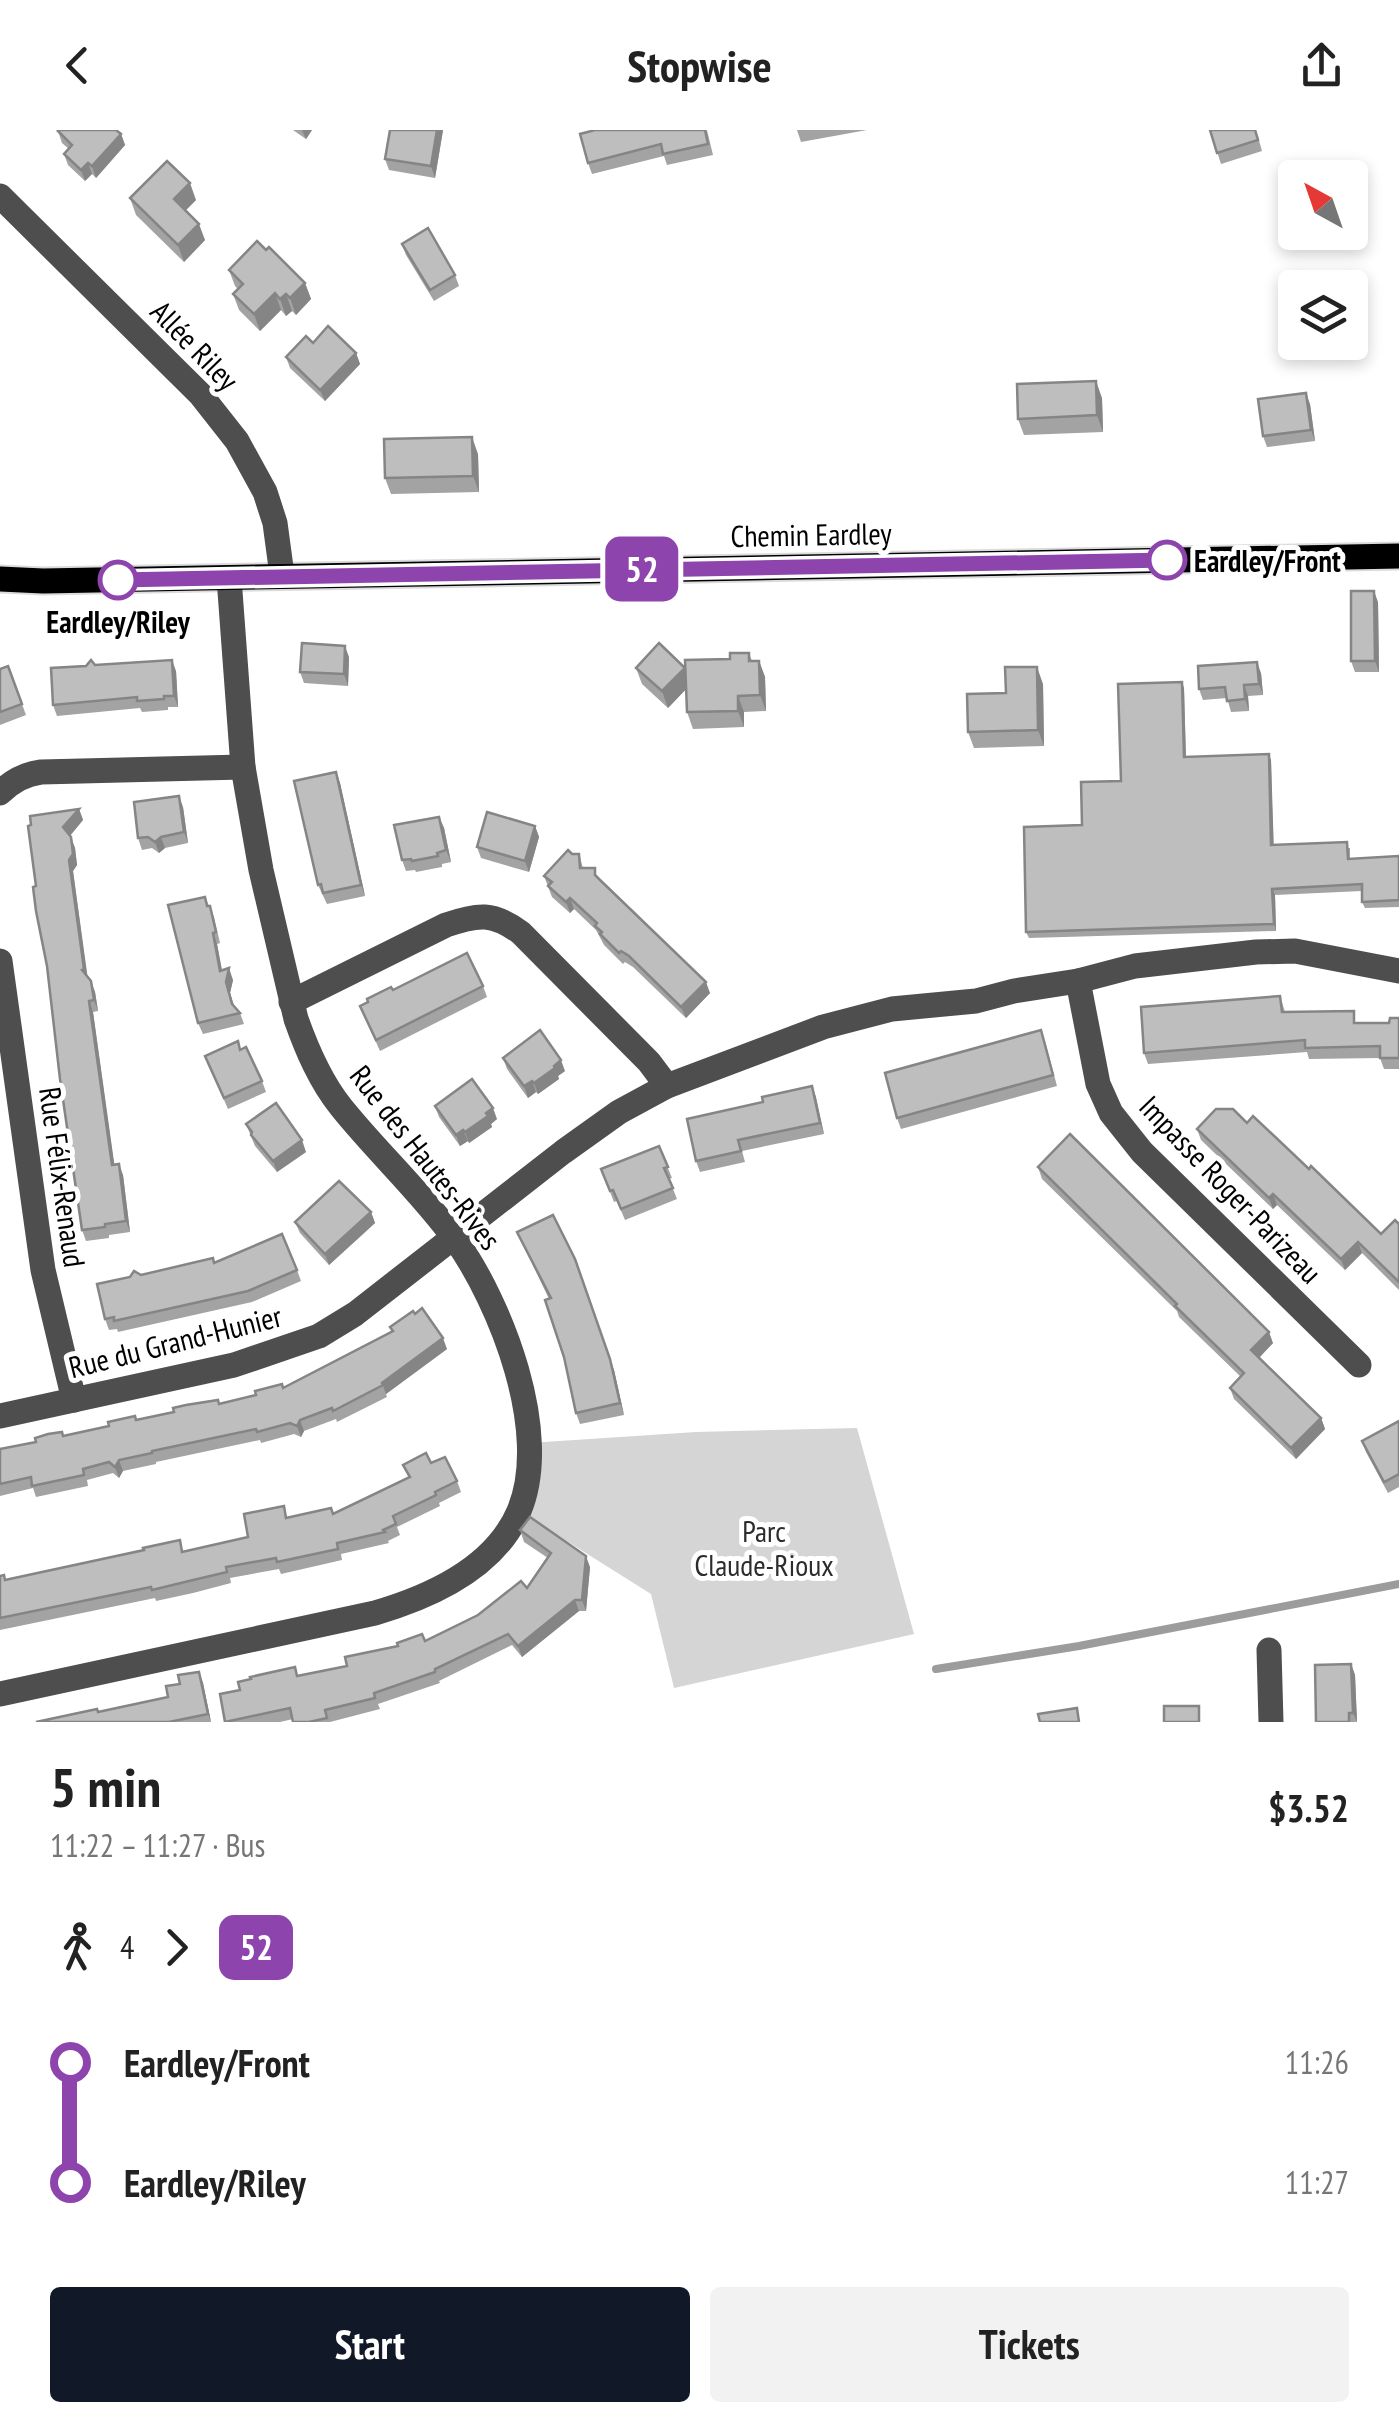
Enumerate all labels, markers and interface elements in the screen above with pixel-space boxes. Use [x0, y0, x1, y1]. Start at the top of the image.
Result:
text: Stopwise [627, 36, 772, 94]
icon: back [50, 38, 105, 93]
icon: share [1294, 38, 1349, 93]
north arrow [1278, 160, 1368, 250]
map controls [1278, 160, 1368, 360]
button: layers [1278, 270, 1368, 360]
street label: Allée Riley [143, 292, 248, 399]
street label: Chemin Eardley [730, 513, 893, 555]
line badge: 52 [597, 536, 687, 602]
marker: Eardley/Front [1148, 541, 1186, 579]
place label: Eardley/Front [1194, 541, 1341, 580]
text: 52 [625, 546, 659, 592]
marker: Eardley/Riley [99, 561, 137, 599]
place label: Eardley/Riley [46, 602, 191, 641]
street label: Rue des Hautes-Rives [342, 1057, 510, 1257]
street label: Rue Félix-Renaud [31, 1085, 95, 1269]
street label: Impasse Roger-Parizeau [1131, 1087, 1331, 1291]
street label: Rue du Grand-Hunier [65, 1296, 286, 1386]
park label: Parc Claude-Rioux [694, 1511, 834, 1584]
text: 5 min [50, 1751, 161, 1822]
text: $3.52 [1268, 1783, 1349, 1832]
text: 11:22 – 11:27 · Bus [50, 1824, 265, 1866]
icon: walk [50, 1920, 105, 1975]
icon: forward [149, 1920, 204, 1975]
text: 52 [239, 1924, 273, 1970]
text: 4 [120, 1926, 134, 1968]
text: Eardley/Front [124, 2038, 310, 2087]
text: 11:26 [1285, 2041, 1349, 2083]
text: Eardley/Riley [124, 2158, 306, 2207]
text: 11:27 [1285, 2161, 1349, 2203]
button: Start [50, 2287, 690, 2402]
button: Tickets [710, 2287, 1349, 2402]

